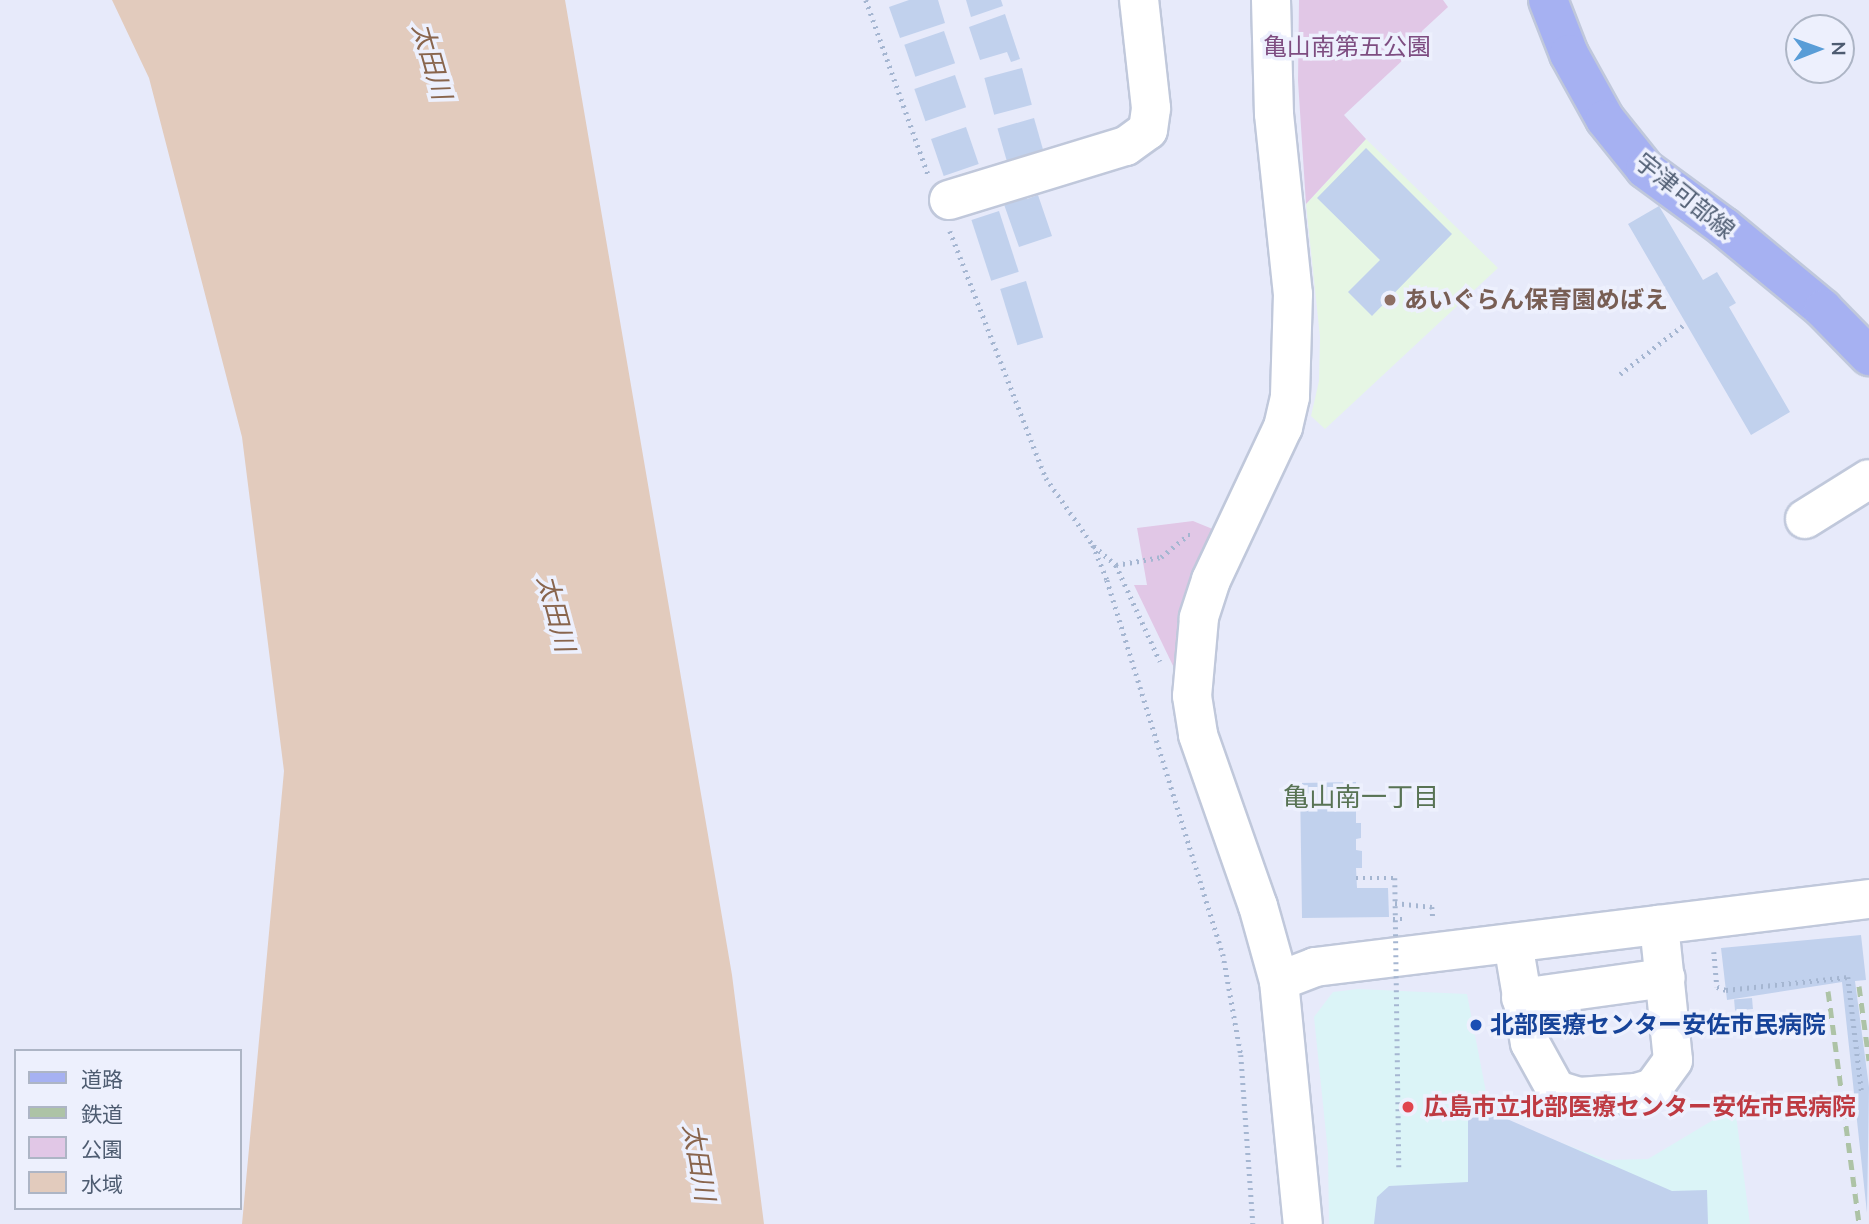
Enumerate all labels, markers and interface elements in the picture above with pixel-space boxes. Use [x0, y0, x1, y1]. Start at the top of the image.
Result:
north arrow [1785, 14, 1855, 84]
water label: 太田川 [406, 19, 458, 103]
park label: 亀山南第五公園 [1263, 33, 1431, 61]
text: N [1827, 41, 1851, 56]
street label: 宇津可部線 [1629, 147, 1741, 245]
place label: あいぐらん保育園めばえ [1404, 286, 1668, 314]
marker: あいぐらん保育園めばえ [1382, 292, 1398, 308]
water label: 太田川 [531, 571, 581, 655]
district label: 亀山南一丁目 [1283, 781, 1439, 813]
place label: 北部医療センター安佐市民病院 [1490, 1011, 1826, 1039]
marker: 北部医療センター安佐市民病院 [1468, 1017, 1484, 1033]
legend [14, 1049, 242, 1210]
text: 道路 [81, 1066, 123, 1092]
place label: 広島市立北部医療センター安佐市民病院 [1424, 1093, 1856, 1121]
marker: 広島市立北部医療センター安佐市民病院 [1398, 1097, 1418, 1117]
text: 鉄道 [81, 1101, 123, 1127]
water label: 太田川 [677, 1121, 721, 1203]
text: 公園 [81, 1136, 123, 1162]
text: 水域 [81, 1171, 123, 1197]

